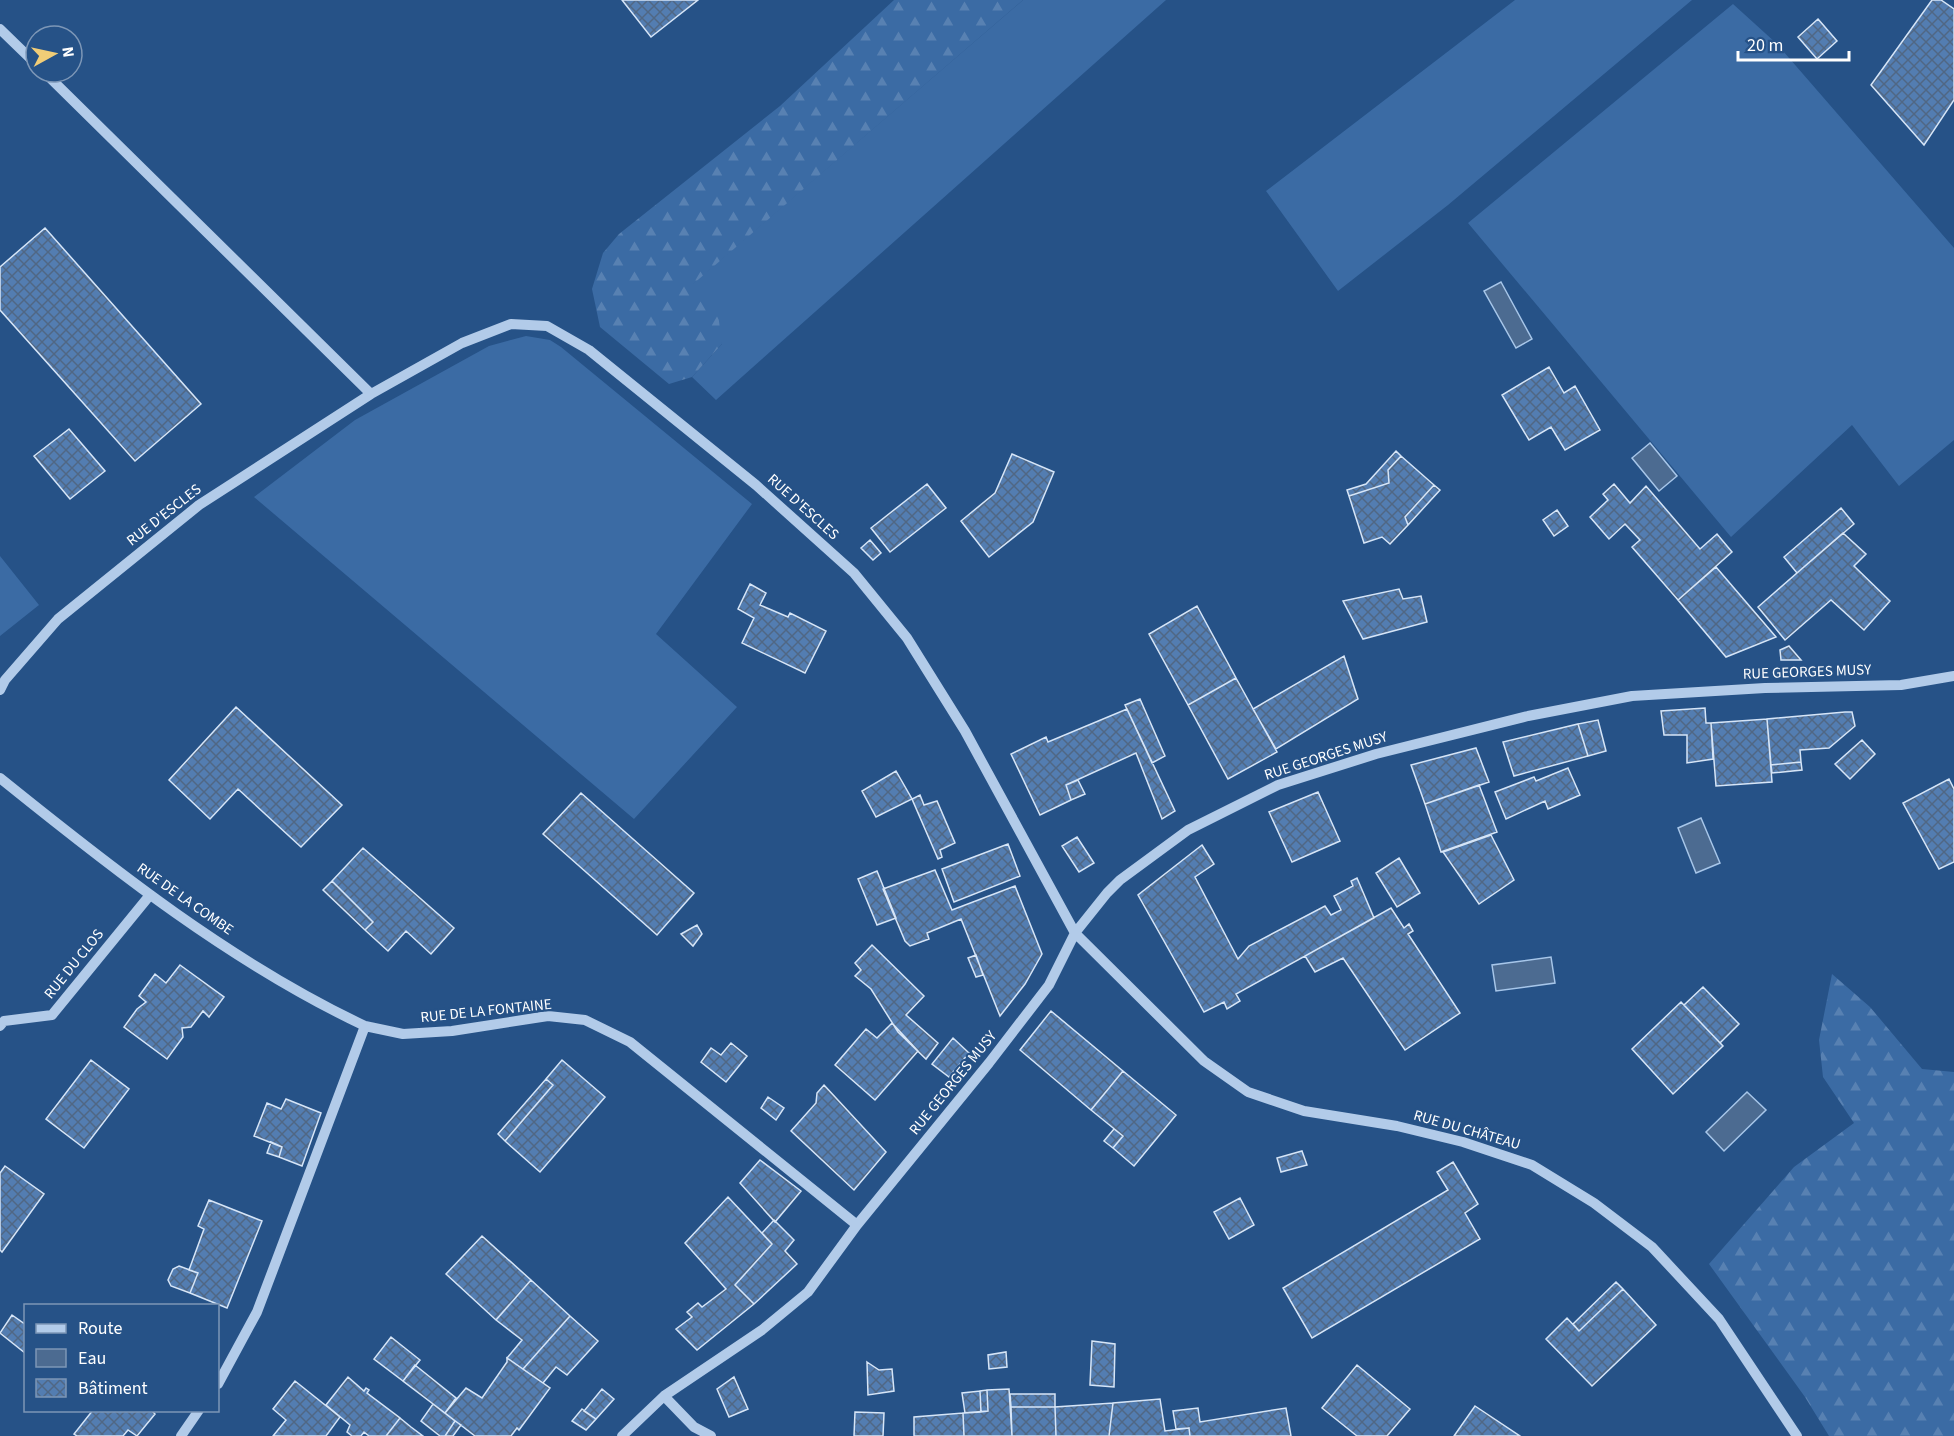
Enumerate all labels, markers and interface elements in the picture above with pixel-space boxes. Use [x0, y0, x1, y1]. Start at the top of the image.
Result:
north arrow [24, 24, 84, 84]
scale bar [1738, 24, 1849, 62]
text: 20 m [1747, 33, 1783, 58]
text: N [56, 45, 79, 59]
street label: RUE D'ESCLES [763, 469, 843, 545]
street label: RUE D'ESCLES [122, 479, 206, 551]
street label: RUE GEORGES MUSY [1743, 659, 1872, 685]
street label: RUE GEORGES MUSY [1262, 726, 1391, 786]
street label: RUE DE LA COMBE [133, 858, 238, 940]
street label: RUE DU CLOS [39, 925, 109, 1003]
street label: RUE DE LA FONTAINE [419, 994, 553, 1028]
street label: RUE GEORGES MUSY [904, 1026, 1002, 1139]
street label: RUE DU CHÂTEAU [1411, 1105, 1523, 1155]
legend [24, 1304, 219, 1412]
text: Route [78, 1316, 122, 1341]
text: Eau [78, 1346, 106, 1371]
text: Bâtiment [78, 1376, 148, 1401]

